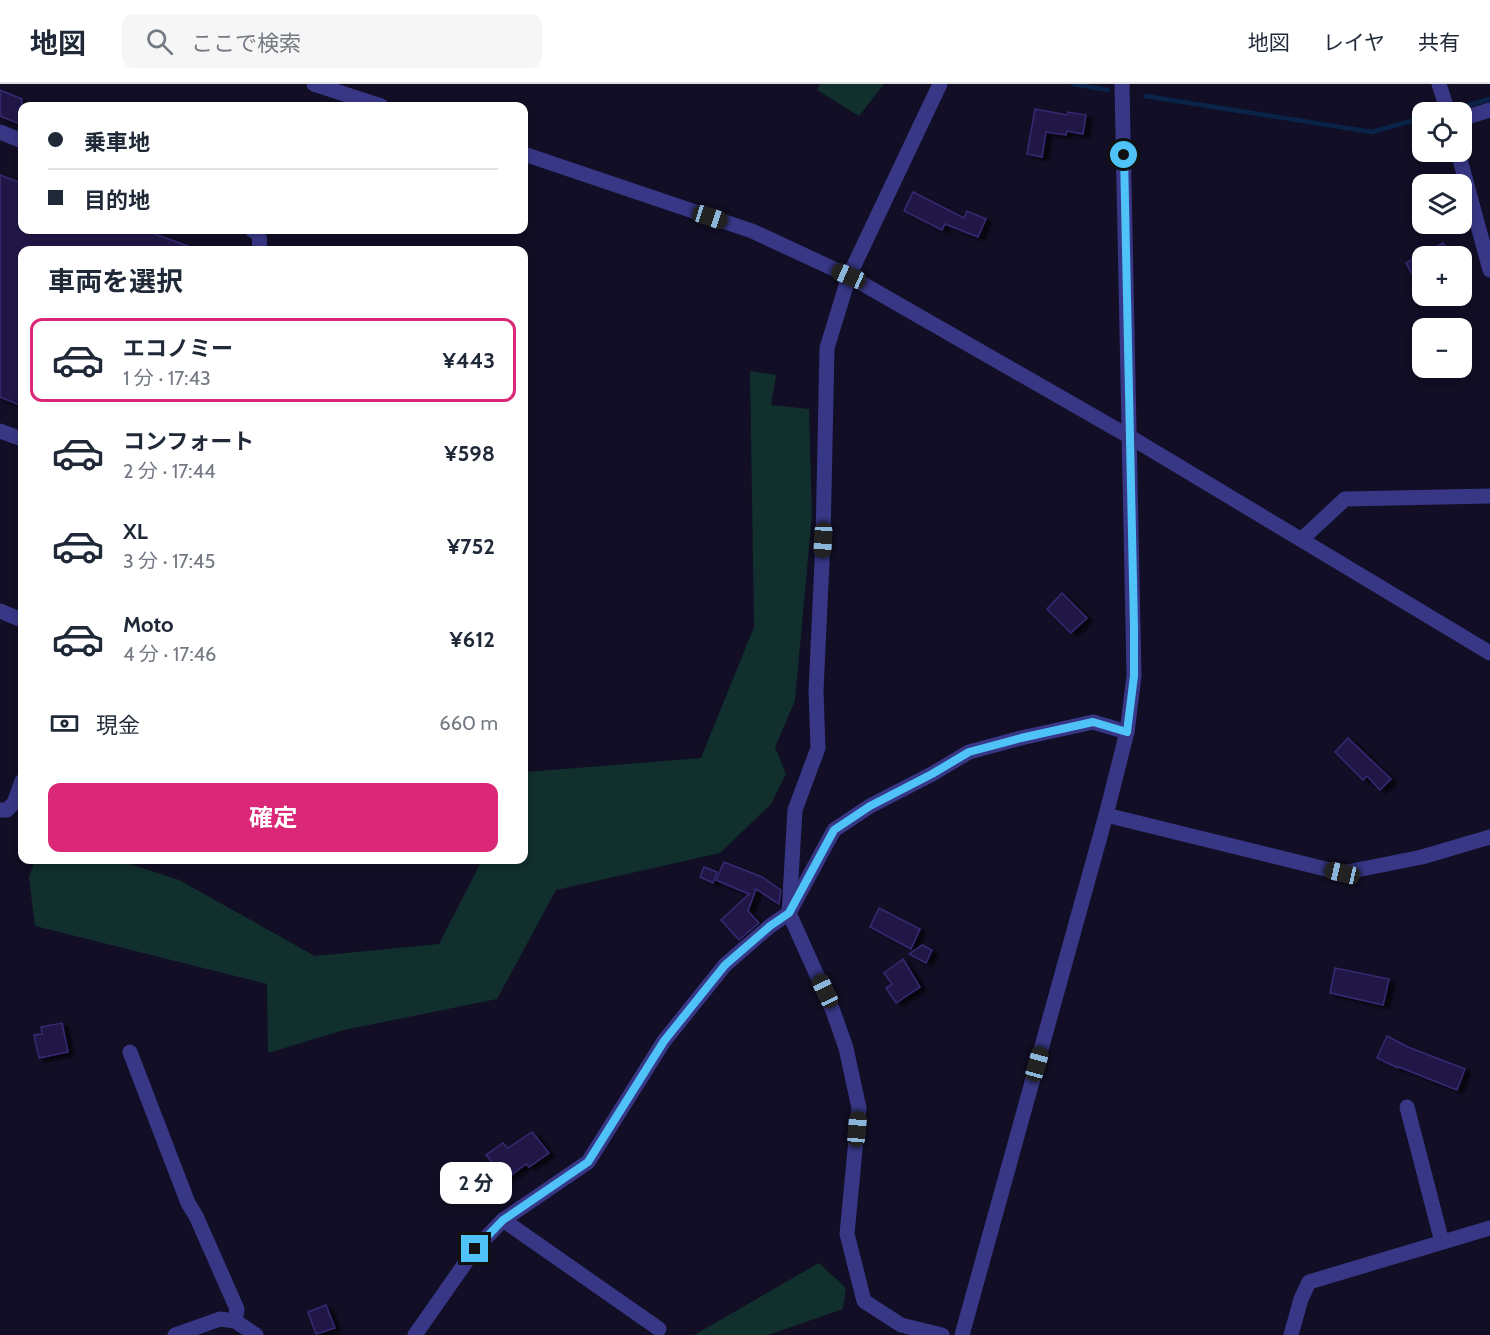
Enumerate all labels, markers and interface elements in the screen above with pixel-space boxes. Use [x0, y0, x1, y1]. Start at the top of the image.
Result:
search box [122, 14, 542, 68]
icon: search [143, 25, 176, 58]
text: 地図 [30, 26, 86, 60]
text: ここで検索 [191, 30, 301, 57]
text: 地図 [1248, 30, 1290, 55]
text: レイヤ [1323, 30, 1385, 55]
text: 共有 [1418, 30, 1460, 55]
map controls [1412, 102, 1472, 378]
button: locate [1412, 102, 1472, 162]
text: 乗車地 [84, 129, 150, 156]
route start [1110, 141, 1137, 168]
button: layers [1412, 174, 1472, 234]
text: 目的地 [84, 187, 150, 214]
car [690, 203, 730, 231]
button: + [1412, 246, 1472, 306]
car [829, 260, 869, 292]
text: 車両を選択 [48, 265, 183, 298]
button: − [1412, 318, 1472, 378]
icon: car [51, 333, 105, 387]
text: エコノミー [123, 335, 233, 362]
text: ¥443 [443, 347, 495, 374]
text: 1 分 · 17:43 [123, 366, 211, 390]
icon: car [51, 426, 105, 480]
text: コンフォート [123, 428, 254, 455]
text: ¥598 [444, 440, 495, 467]
text: 2 分 · 17:44 [123, 459, 216, 483]
text: XL [123, 518, 148, 545]
icon: car [51, 519, 105, 573]
car [813, 522, 833, 558]
text: ¥752 [447, 533, 495, 560]
text: 3 分 · 17:45 [123, 549, 215, 573]
text: Moto [123, 611, 174, 638]
icon: car [51, 612, 105, 666]
text: ¥612 [450, 626, 495, 653]
text: 4 分 · 17:46 [123, 642, 216, 666]
icon: cash [48, 707, 81, 740]
text: 660 m [439, 711, 498, 735]
text: 現金 [96, 712, 140, 739]
button: 確定 [48, 783, 498, 852]
car [1322, 860, 1362, 886]
car [809, 971, 841, 1011]
car [1023, 1044, 1051, 1084]
car [846, 1110, 868, 1148]
callout: 2 分 [439, 1162, 511, 1204]
text: 2 分 [458, 1171, 494, 1195]
route end [461, 1235, 488, 1262]

